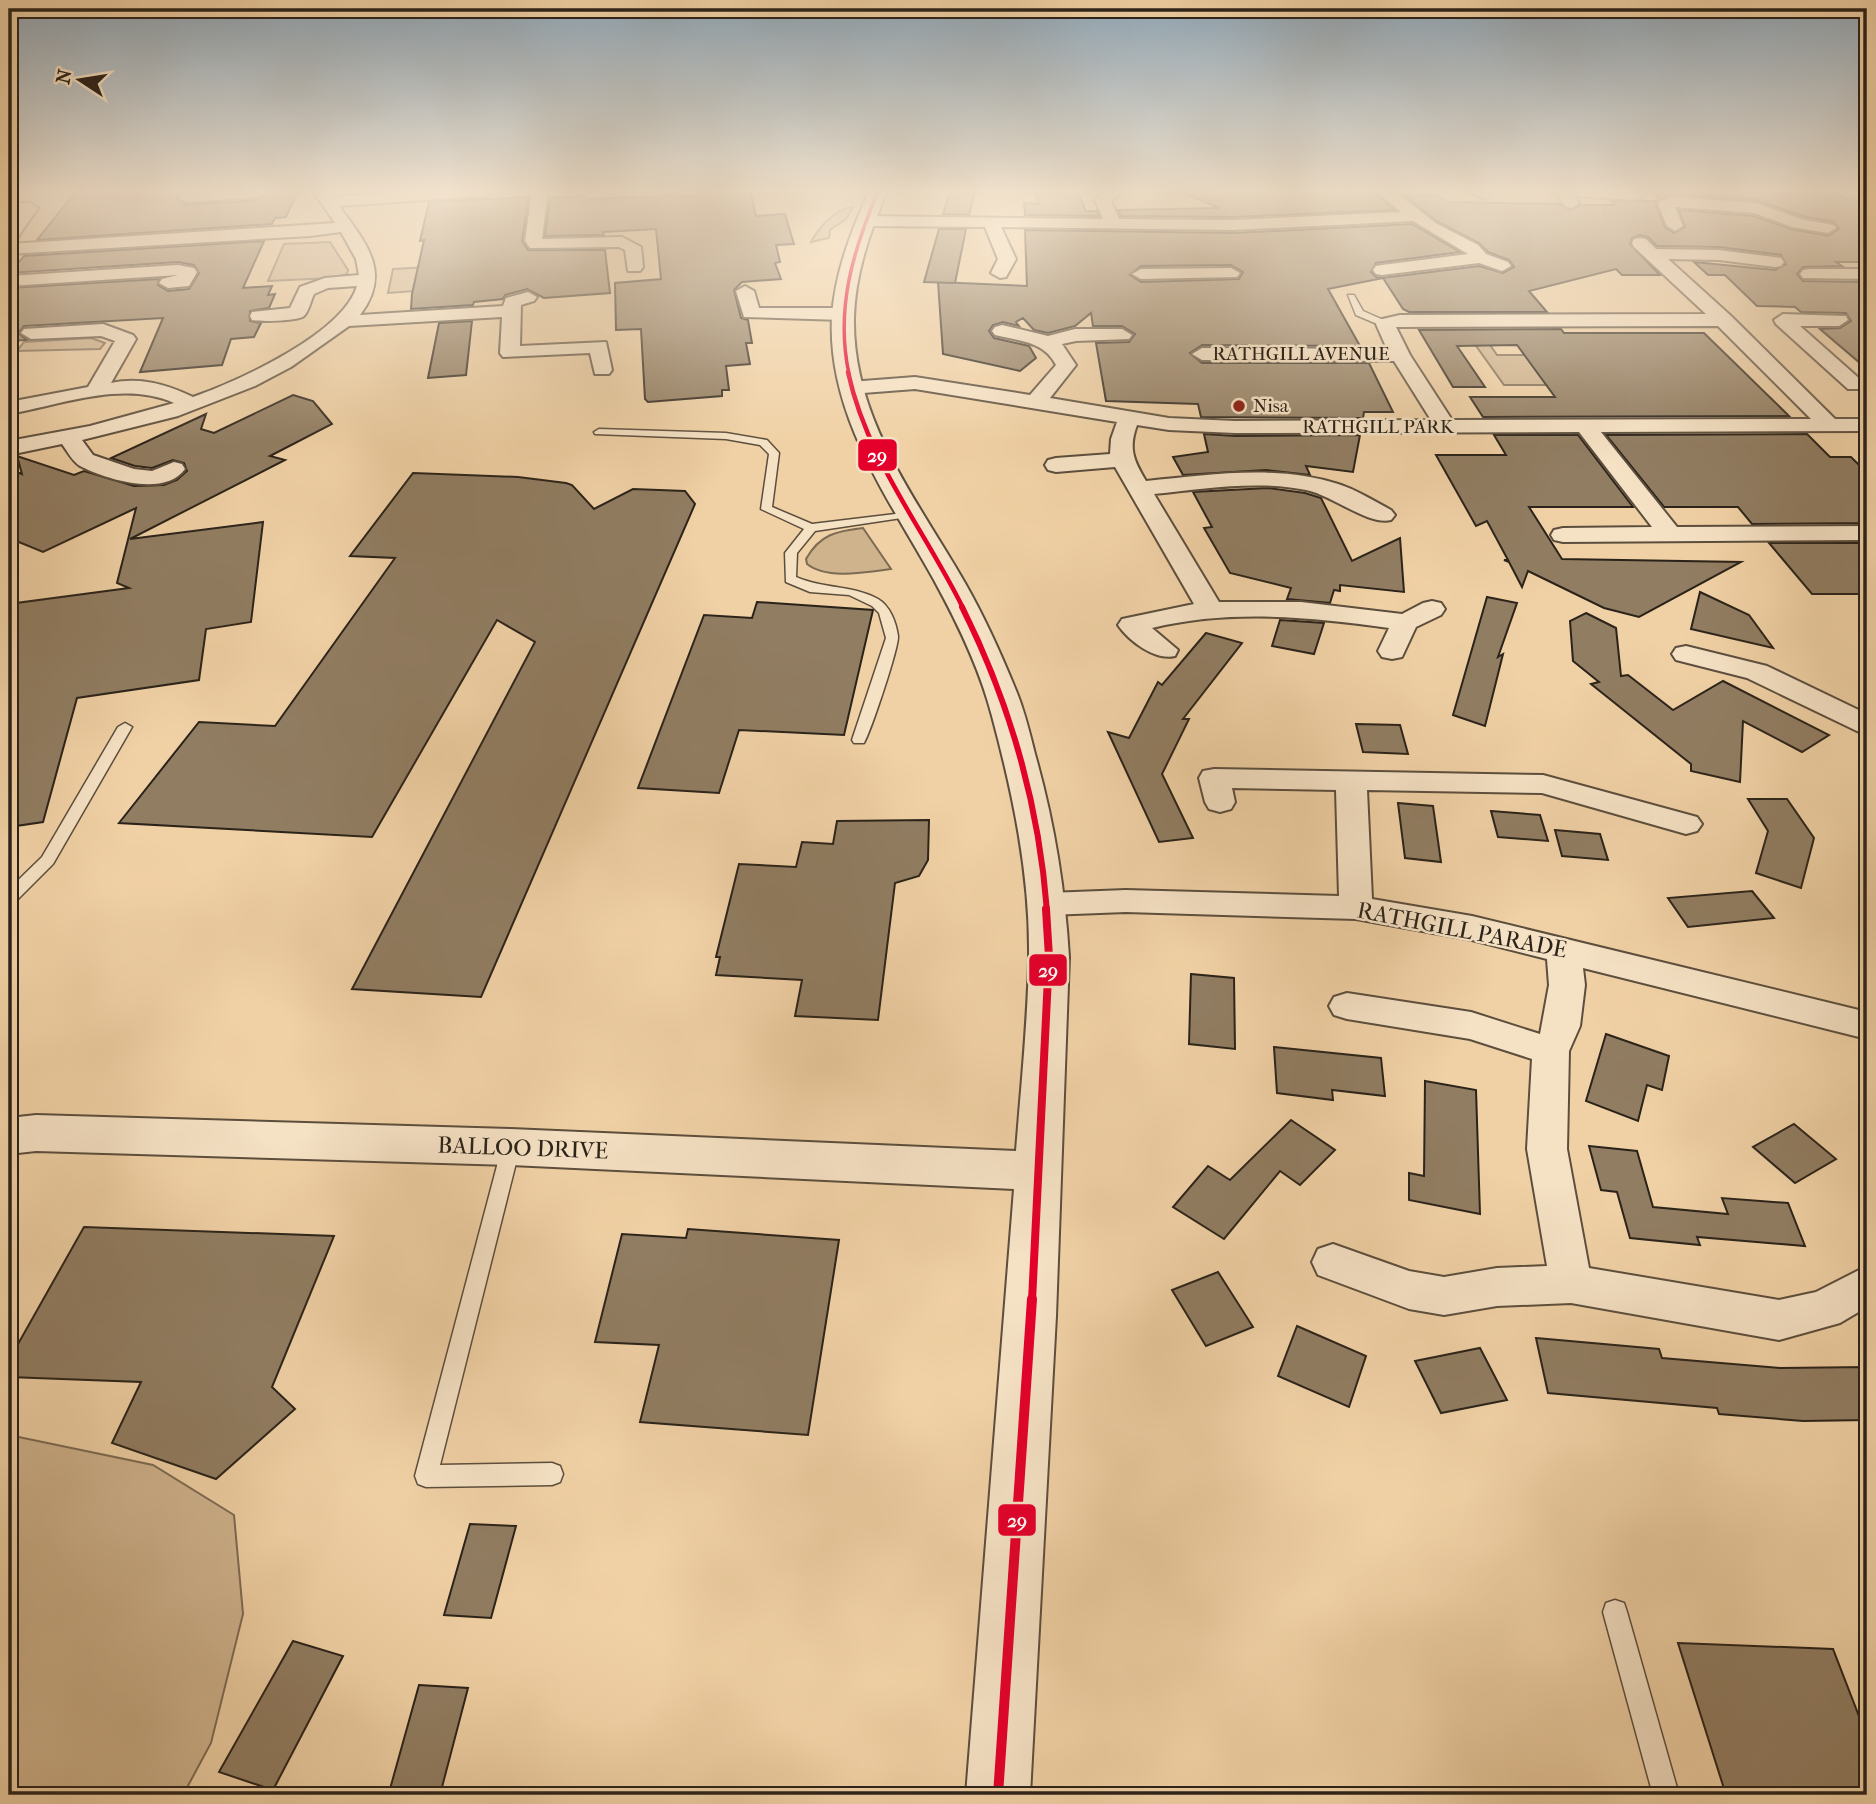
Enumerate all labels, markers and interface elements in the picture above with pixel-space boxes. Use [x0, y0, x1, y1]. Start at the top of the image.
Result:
north arrow [46, 46, 116, 116]
text: N [52, 67, 77, 86]
street label: RATHGILL AVENUE [1213, 343, 1390, 365]
place label: Nisa [1253, 395, 1289, 417]
marker: Nisa [1231, 398, 1247, 414]
street label: RATHGILL PARK [1302, 416, 1455, 438]
line badge: 29 [857, 438, 898, 472]
text: 29 [867, 445, 887, 467]
street label: RATHGILL PARADE [1355, 896, 1569, 964]
line badge: 29 [1028, 953, 1068, 987]
text: 29 [1038, 960, 1058, 982]
street label: BALLOO DRIVE [437, 1132, 609, 1164]
line badge: 29 [997, 1503, 1037, 1537]
text: 29 [1007, 1510, 1027, 1532]

